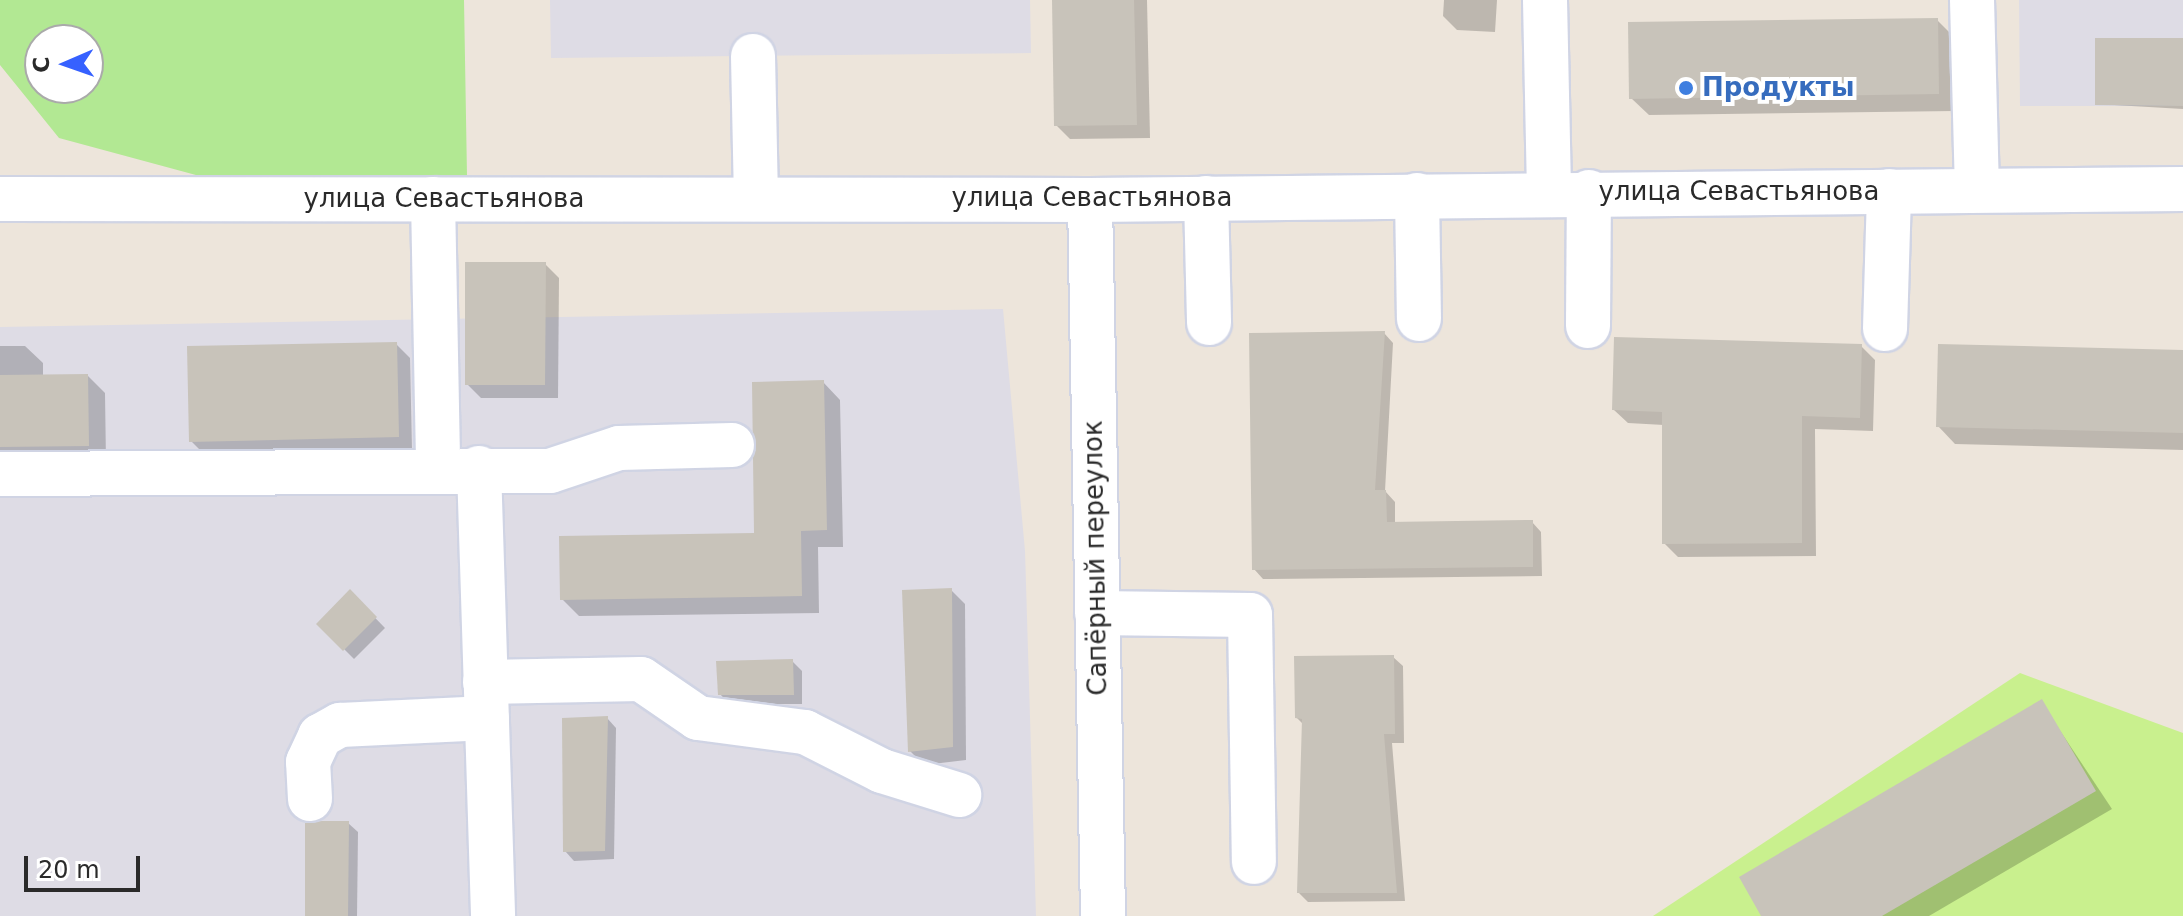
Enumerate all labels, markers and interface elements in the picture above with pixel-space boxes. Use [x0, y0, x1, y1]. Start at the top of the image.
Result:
north arrow [24, 24, 104, 104]
text: С [29, 56, 54, 73]
place label: Продукты [1702, 72, 1854, 104]
marker: Продукты [1677, 79, 1695, 97]
street label: улица Севастьянова [1599, 176, 1879, 208]
street label: улица Севастьянова [952, 182, 1232, 214]
street label: улица Севастьянова [304, 183, 584, 215]
street label: Сапёрный переулок [1078, 420, 1114, 696]
scale bar [28, 840, 144, 890]
text: 20 m [38, 856, 100, 884]

